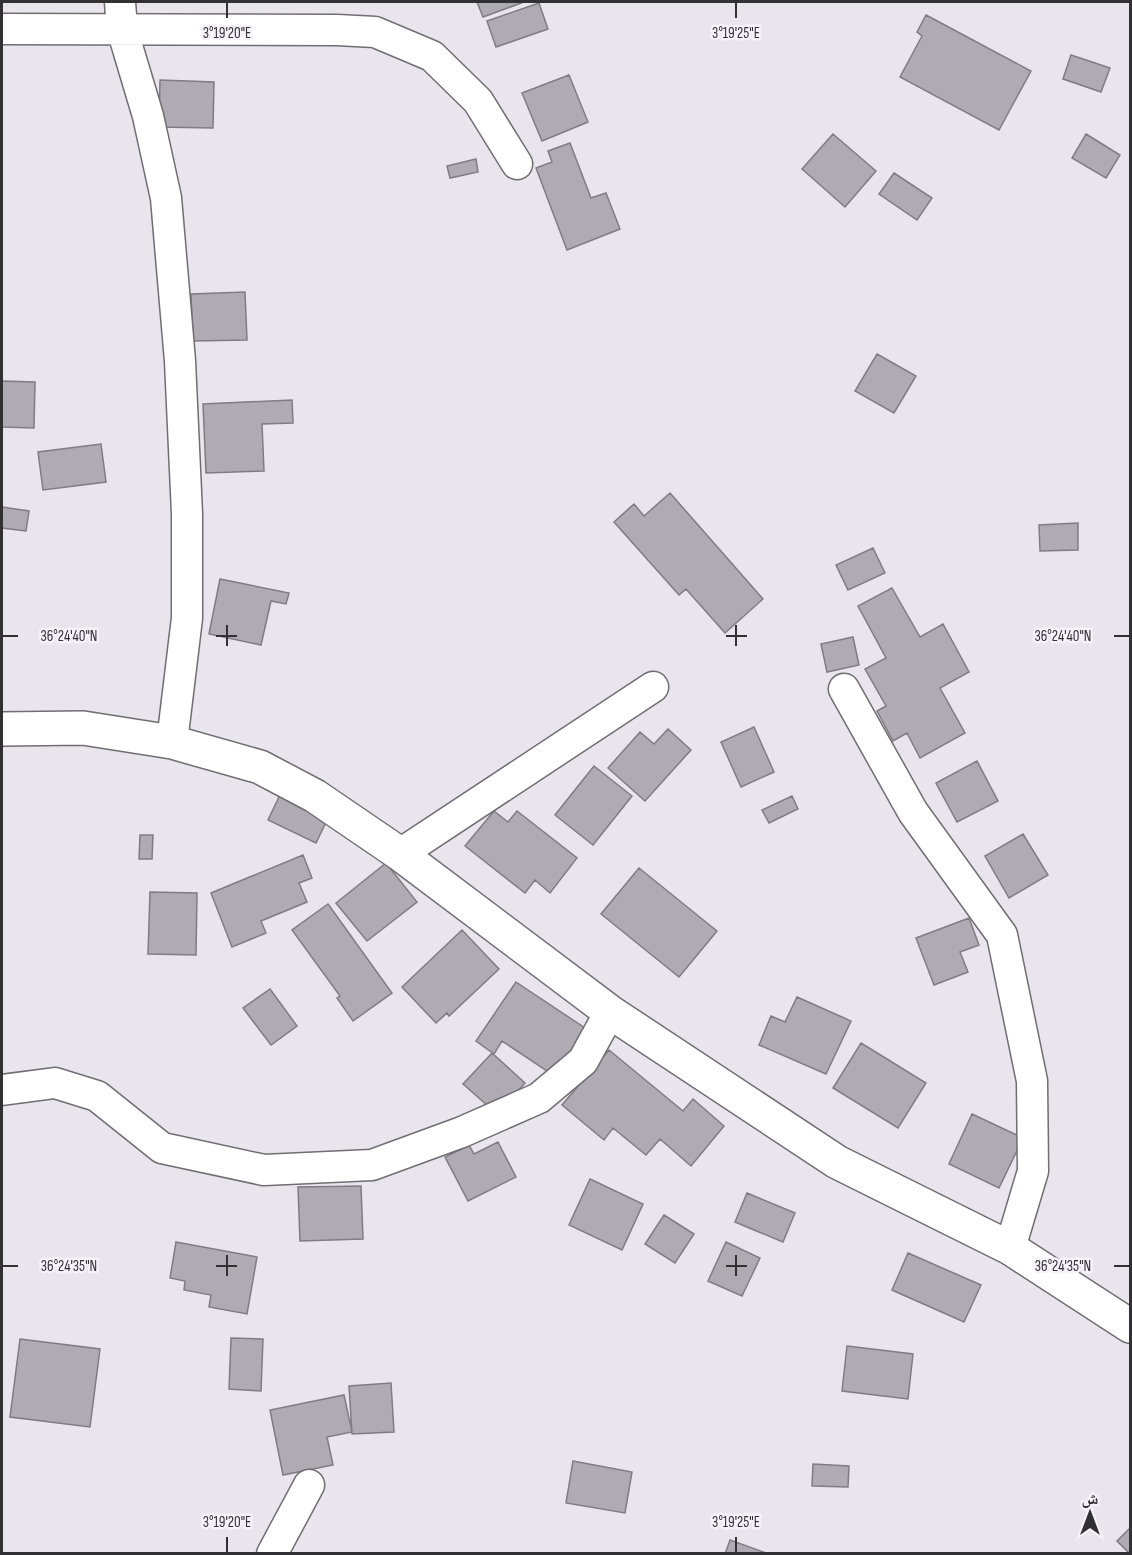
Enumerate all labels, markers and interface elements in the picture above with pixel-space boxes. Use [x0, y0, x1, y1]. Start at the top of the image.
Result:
text: 3°19'20"E [203, 24, 251, 43]
text: 3°19'25"E [712, 24, 760, 43]
text: 36°24'40"N [40, 627, 98, 646]
text: 36°24'40"N [1034, 627, 1092, 646]
text: 36°24'35"N [41, 1257, 97, 1276]
text: 36°24'35"N [1035, 1257, 1091, 1276]
north arrow [1060, 1483, 1120, 1543]
text: ش [1082, 1490, 1099, 1509]
text: 3°19'20"E [203, 1513, 251, 1532]
text: 3°19'25"E [712, 1513, 760, 1532]

